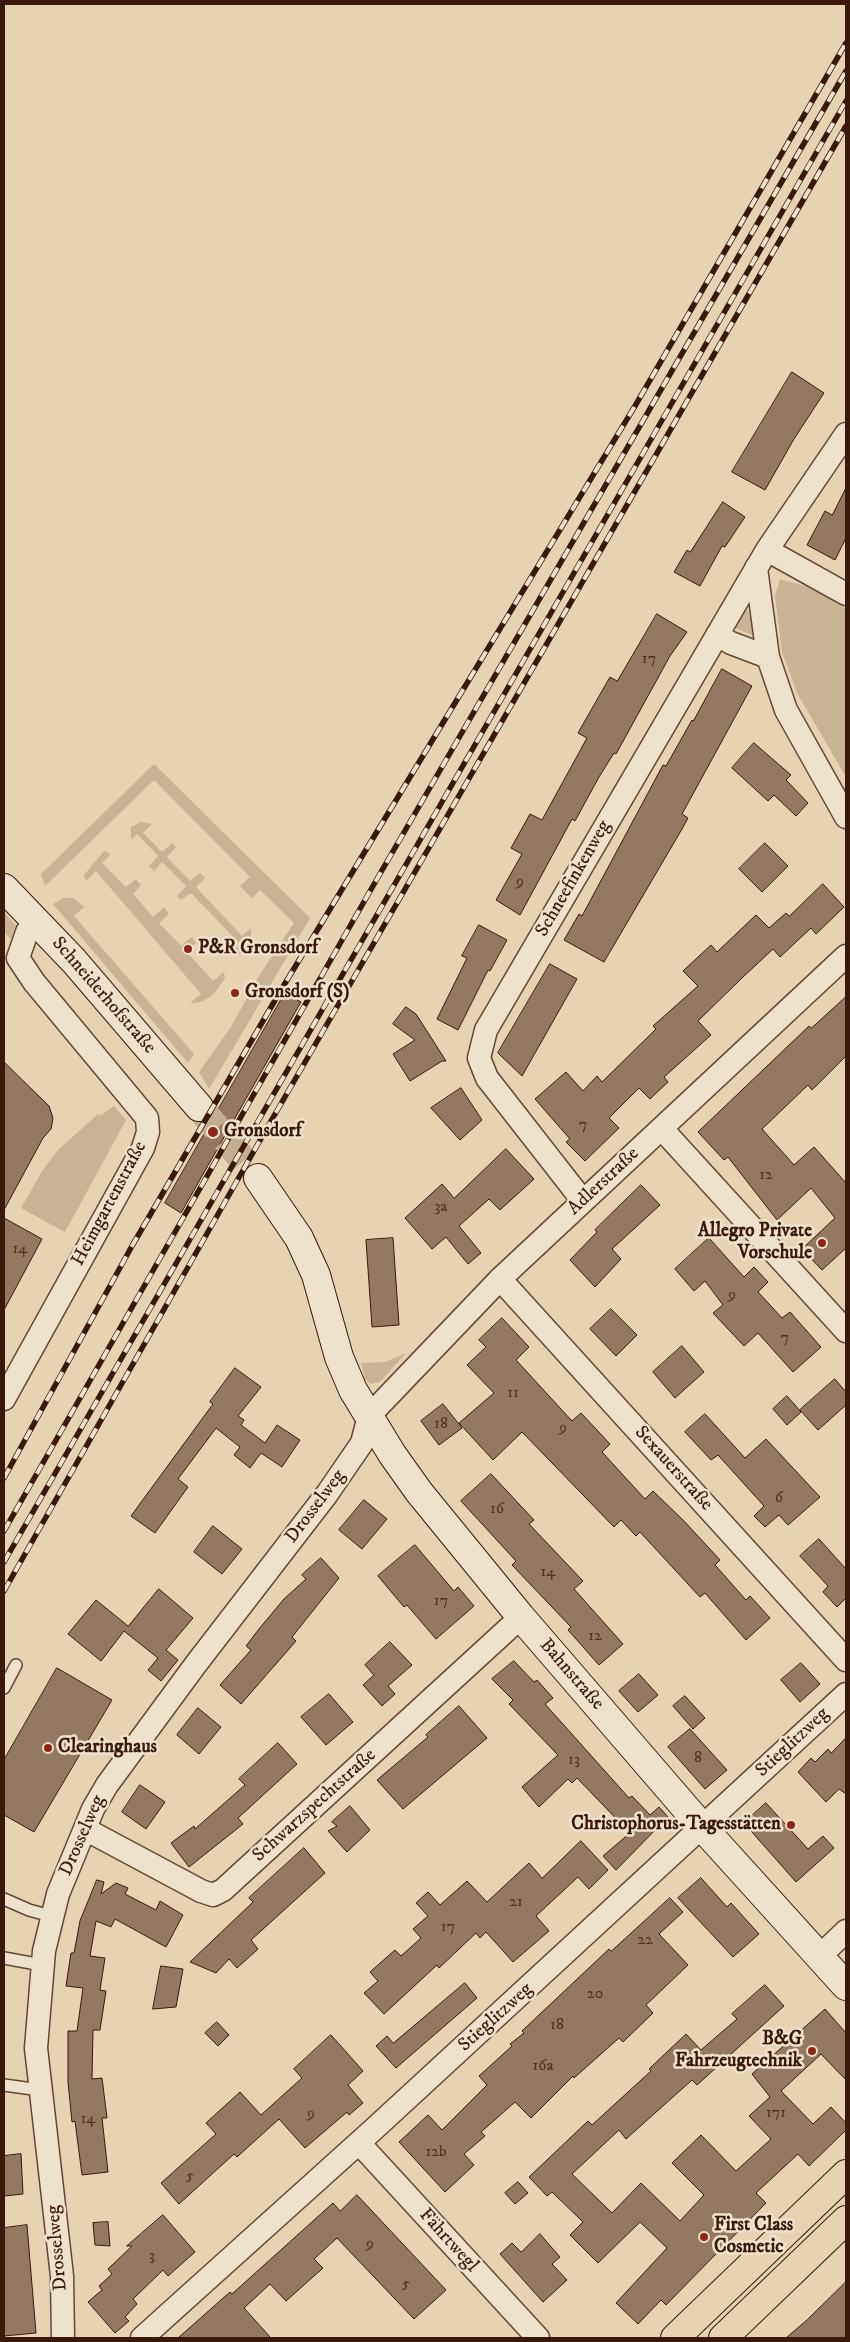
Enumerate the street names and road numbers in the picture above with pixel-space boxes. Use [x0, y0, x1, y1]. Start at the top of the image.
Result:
street label: Schneefinkenweg [531, 817, 617, 941]
street label: Schneiderhofstraße [46, 933, 160, 1059]
street label: Heimgartenstraße [68, 1138, 152, 1270]
street label: Adlerstraße [564, 1143, 644, 1221]
street label: Sexauerstraße [629, 1422, 717, 1516]
street label: Drosselweg [281, 1466, 351, 1548]
street label: Bahnstraße [534, 1635, 608, 1715]
street label: Stieglitzweg [752, 1703, 834, 1783]
street label: Schwarzspechtstraße [249, 1745, 381, 1867]
street label: Drosselweg [55, 1792, 111, 1880]
street label: Stieglitzweg [454, 1979, 538, 2057]
street label: Drosselweg [43, 2204, 73, 2292]
street label: Fährtwegl [414, 2205, 482, 2277]

